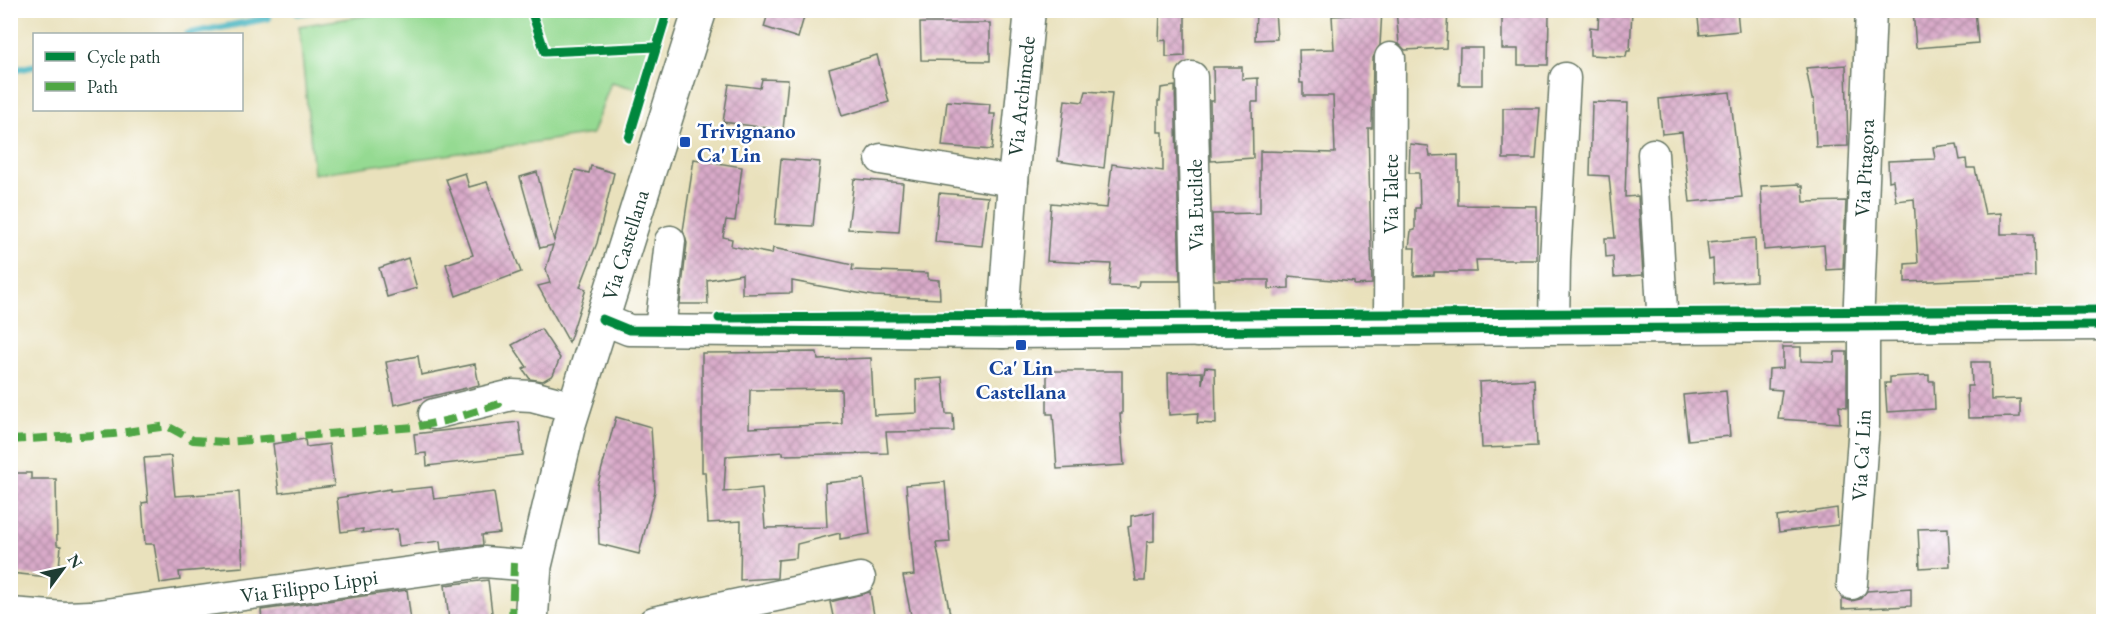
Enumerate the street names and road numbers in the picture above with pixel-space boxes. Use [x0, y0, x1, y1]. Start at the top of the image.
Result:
street label: Via Archimede [1001, 35, 1041, 157]
street label: Via Pitagora [1848, 118, 1880, 218]
street label: Via Talete [1377, 154, 1404, 234]
street label: Via Euclide [1181, 159, 1209, 251]
street label: Via Castellana [595, 186, 655, 304]
street label: Via Ca' Lin [1845, 409, 1877, 501]
street label: Via Filippo Lippi [239, 563, 379, 609]

